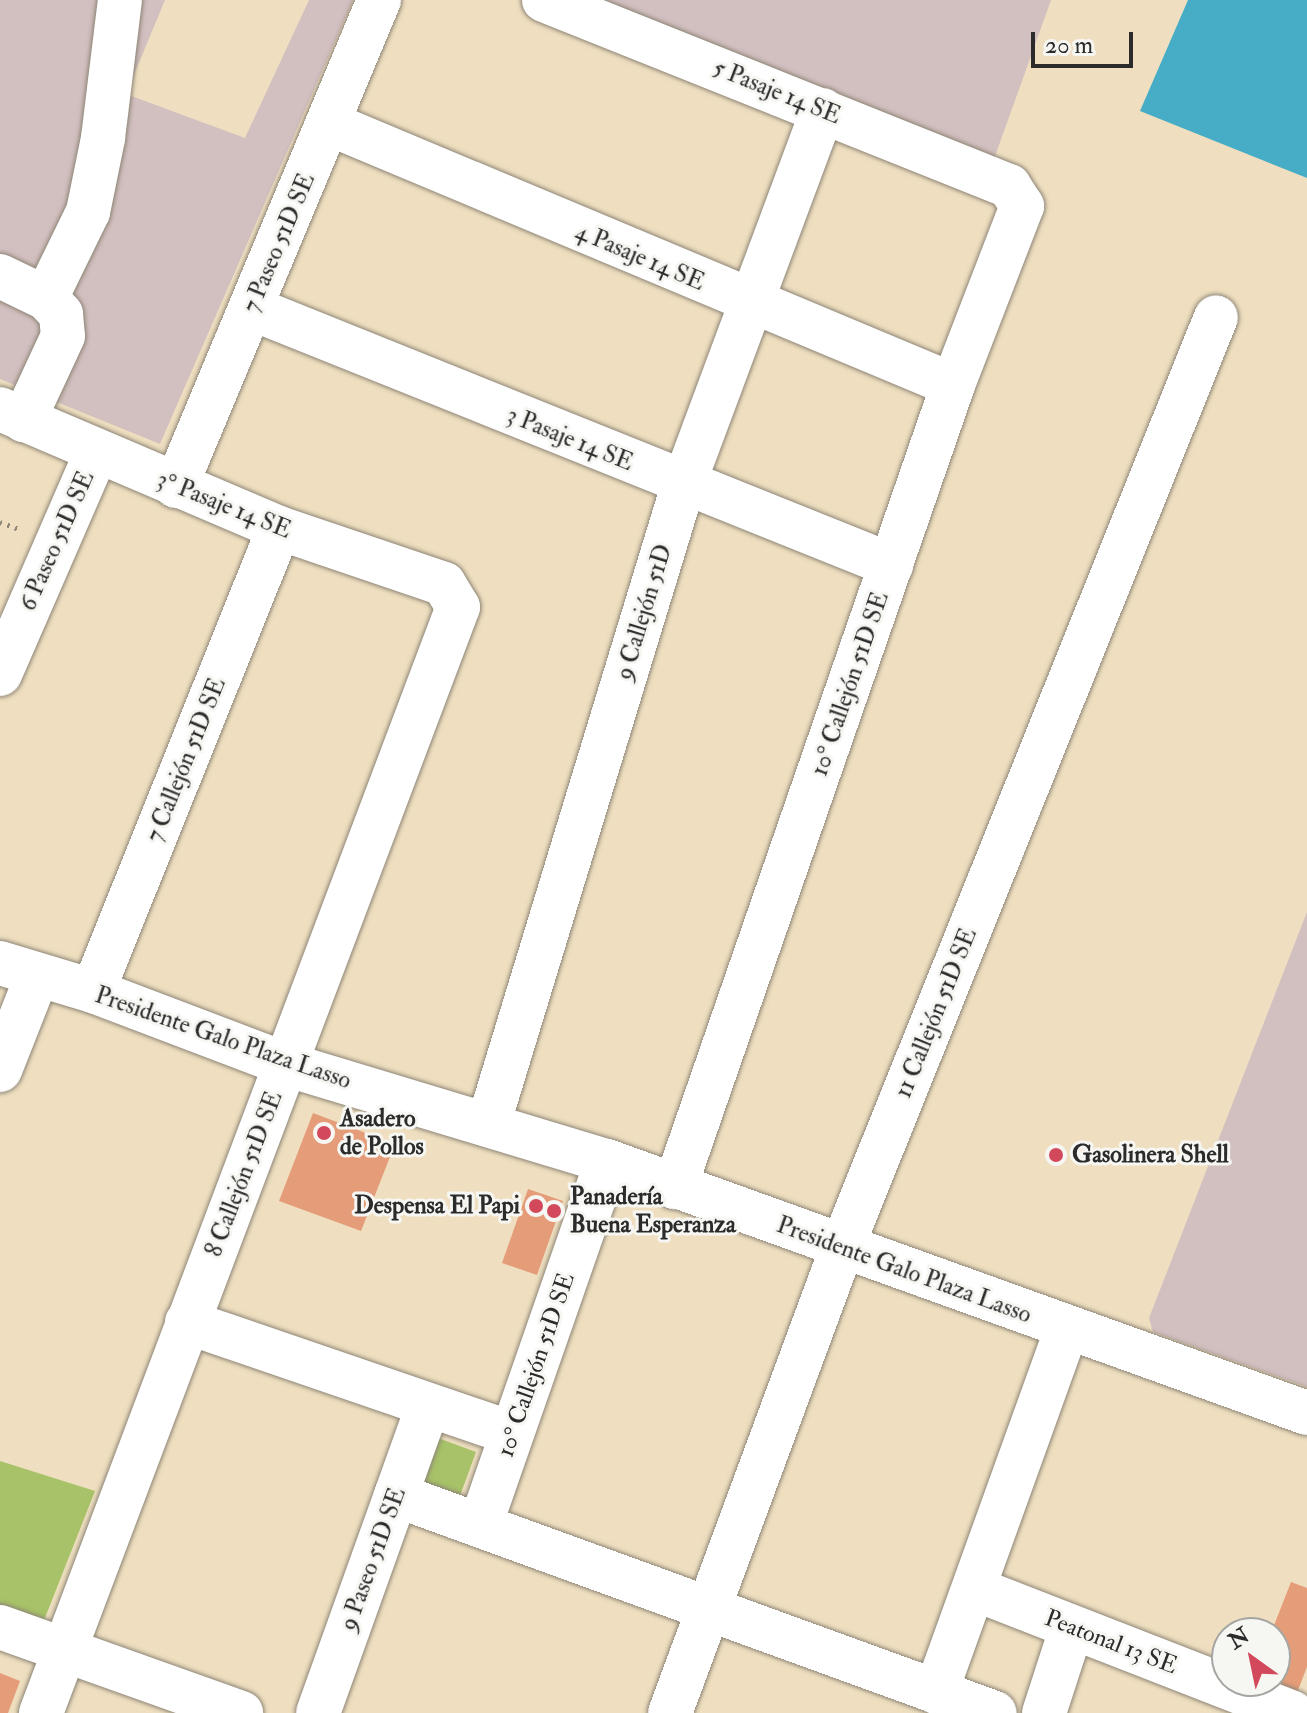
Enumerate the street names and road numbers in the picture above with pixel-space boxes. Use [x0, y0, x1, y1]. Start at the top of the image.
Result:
street label: 5 Pasaje 14 SE [709, 53, 845, 131]
street label: 7 Paseo 51D SE [237, 169, 321, 317]
street label: 4 Pasaje 14 SE [571, 217, 709, 297]
street label: 3 Pasaje 14 SE [503, 401, 637, 477]
street label: 3° Pasaje 14 SE [153, 465, 295, 545]
street label: 6 Paseo 51D SE [13, 467, 101, 615]
street label: 9 Callejón 51D [610, 541, 678, 683]
street label: 10° Callejón 51D SE [805, 588, 895, 780]
street label: 7 Callejón 51D SE [140, 674, 232, 846]
street label: 11 Callejón 51D SE [889, 924, 983, 1102]
street label: Presidente Galo Plaza Lasso [91, 981, 355, 1095]
street label: 8 Callejón 51D SE [199, 1087, 289, 1261]
street label: Presidente Galo Plaza Lasso [773, 1211, 1035, 1329]
street label: 10° Callejón 51D SE [491, 1269, 581, 1461]
street label: 9 Paseo 51D SE [334, 1484, 412, 1634]
street label: Peatonal 13 SE [1041, 1604, 1181, 1680]

